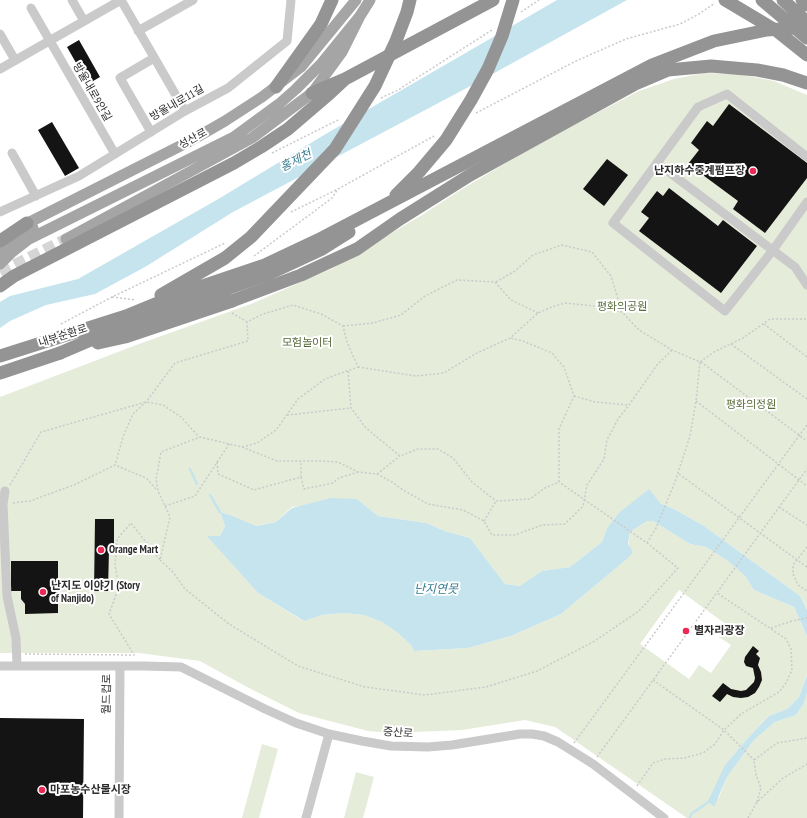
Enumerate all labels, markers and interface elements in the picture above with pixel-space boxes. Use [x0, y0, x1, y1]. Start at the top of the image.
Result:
street label: 방울내로9안길 [70, 60, 114, 124]
street label: 방울내로11길 [148, 82, 206, 124]
street label: 성산로 [177, 126, 209, 152]
water label: 홍제천 [278, 147, 314, 175]
place label: 난지하수중계펌프장 [654, 164, 745, 178]
marker: 난지하수중계펌프장 [748, 166, 758, 176]
park label: 평화의공원 [597, 300, 647, 314]
street label: 내부순환로 [37, 322, 89, 350]
park label: 모험놀이터 [282, 336, 332, 350]
park label: 평화의정원 [726, 398, 776, 412]
place label: Orange Mart [109, 543, 158, 557]
marker: Orange Mart [96, 545, 106, 555]
place label: 난지도 이야기 (Story of Nanjido) [51, 579, 140, 605]
water label: 난지연못 [414, 583, 458, 597]
marker: 난지도 이야기 (Story of Nanjido) [38, 587, 48, 597]
place label: 별자리광장 [694, 624, 745, 638]
marker: 별자리광장 [681, 626, 691, 636]
street label: 월드컵로 [100, 674, 114, 714]
street label: 증산로 [382, 725, 414, 741]
place label: 마포농수산물시장 [50, 783, 131, 797]
marker: 마포농수산물시장 [37, 785, 47, 795]

